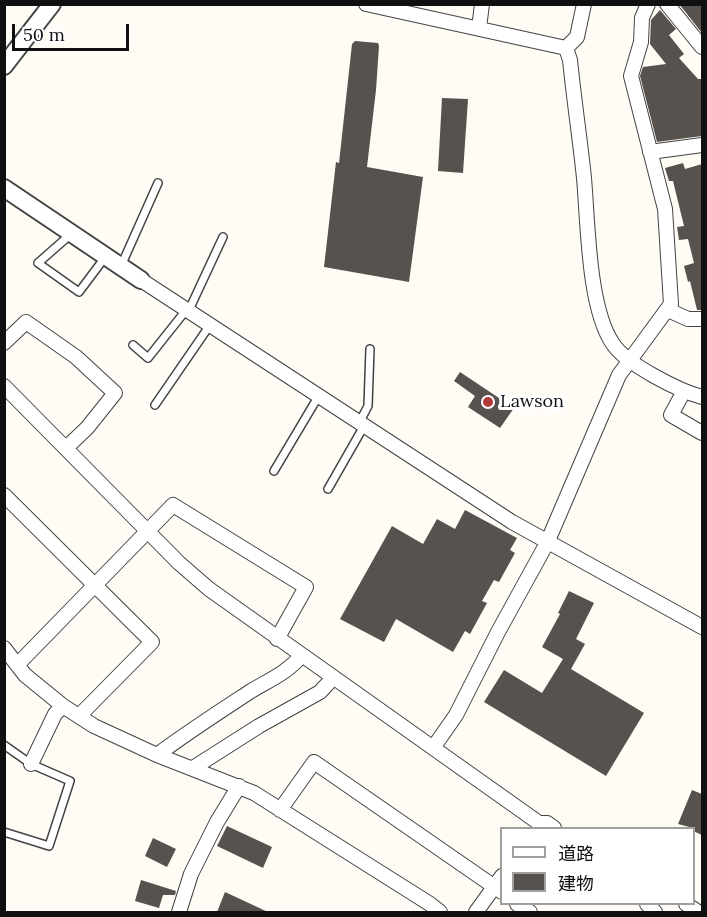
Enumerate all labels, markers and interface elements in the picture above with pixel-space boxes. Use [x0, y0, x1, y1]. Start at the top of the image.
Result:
scale bar [15, 12, 132, 50]
text: 50 m [23, 23, 65, 46]
place label: Lawson [500, 391, 564, 413]
marker: Lawson [481, 395, 495, 409]
legend [500, 827, 695, 905]
text: 道路 [558, 842, 594, 865]
text: 建物 [558, 872, 594, 895]

